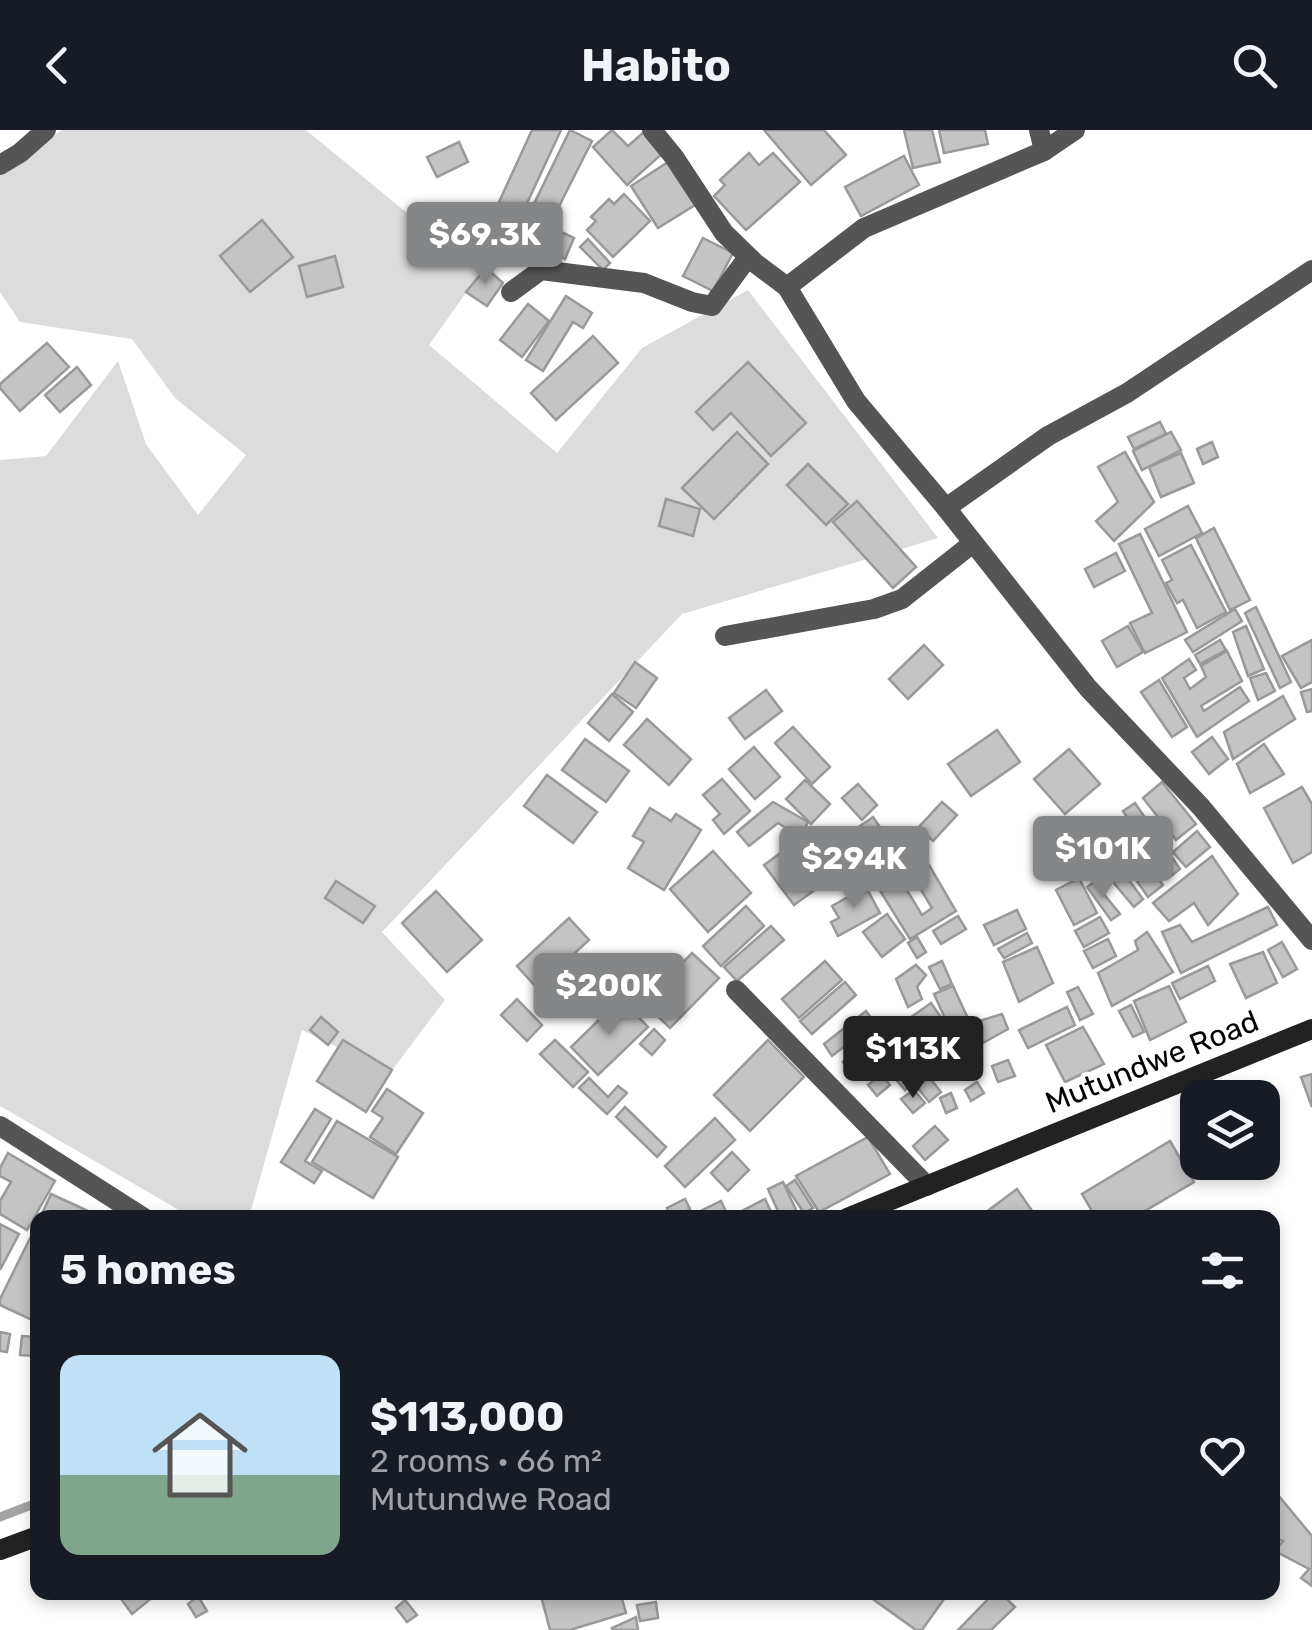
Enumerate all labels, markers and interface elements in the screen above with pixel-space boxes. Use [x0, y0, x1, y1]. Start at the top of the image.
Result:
icon: back [30, 38, 85, 93]
icon: search [1227, 38, 1282, 93]
text: Habito [581, 39, 731, 92]
pin: $69.3K [404, 202, 566, 287]
text: $69.3K [429, 215, 541, 253]
pin: $101K [1033, 816, 1173, 901]
pin: $294K [784, 826, 924, 911]
text: $101K [1055, 829, 1151, 867]
text: $294K [801, 839, 907, 877]
pin: $200K [539, 953, 679, 1038]
text: $200K [556, 966, 662, 1004]
street label: Mutundwe Road [1040, 1003, 1264, 1121]
pin: $113K [843, 1016, 983, 1101]
text: $113K [865, 1029, 961, 1067]
map controls [1180, 1080, 1280, 1180]
button: layers [1180, 1080, 1280, 1180]
icon: filters [1195, 1243, 1250, 1298]
text: 5 homes [60, 1245, 236, 1295]
text: $113,000 [370, 1392, 565, 1442]
icon: home [140, 1395, 260, 1515]
icon: heart [1195, 1428, 1250, 1483]
text: 2 rooms · 66 m² [370, 1442, 602, 1480]
text: Mutundwe Road [370, 1480, 612, 1518]

